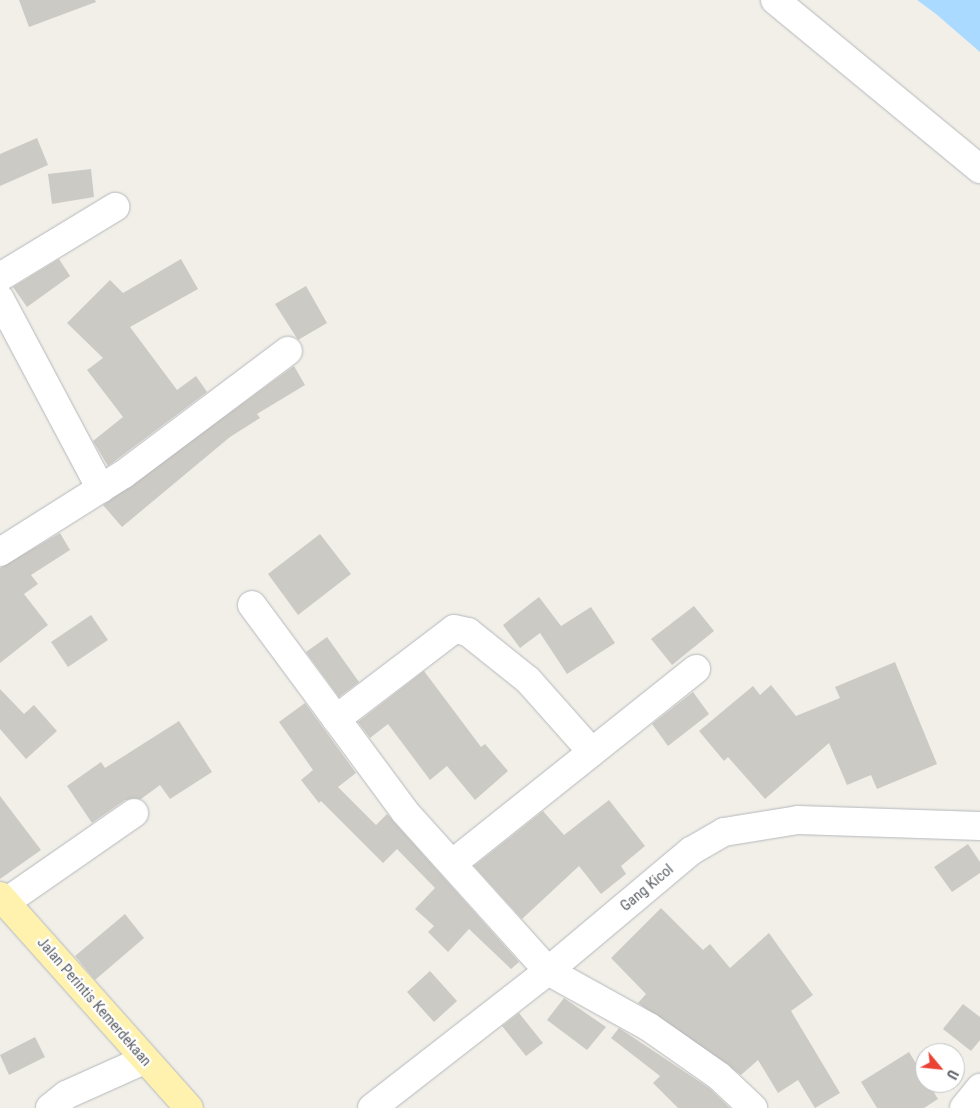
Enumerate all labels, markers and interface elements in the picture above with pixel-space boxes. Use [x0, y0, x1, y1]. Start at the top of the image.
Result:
street label: Gang Kicol [617, 861, 677, 915]
street label: Jalan Perintis Kemerdekaan [33, 934, 155, 1070]
north arrow [915, 1043, 965, 1093]
text: U [943, 1067, 961, 1082]

